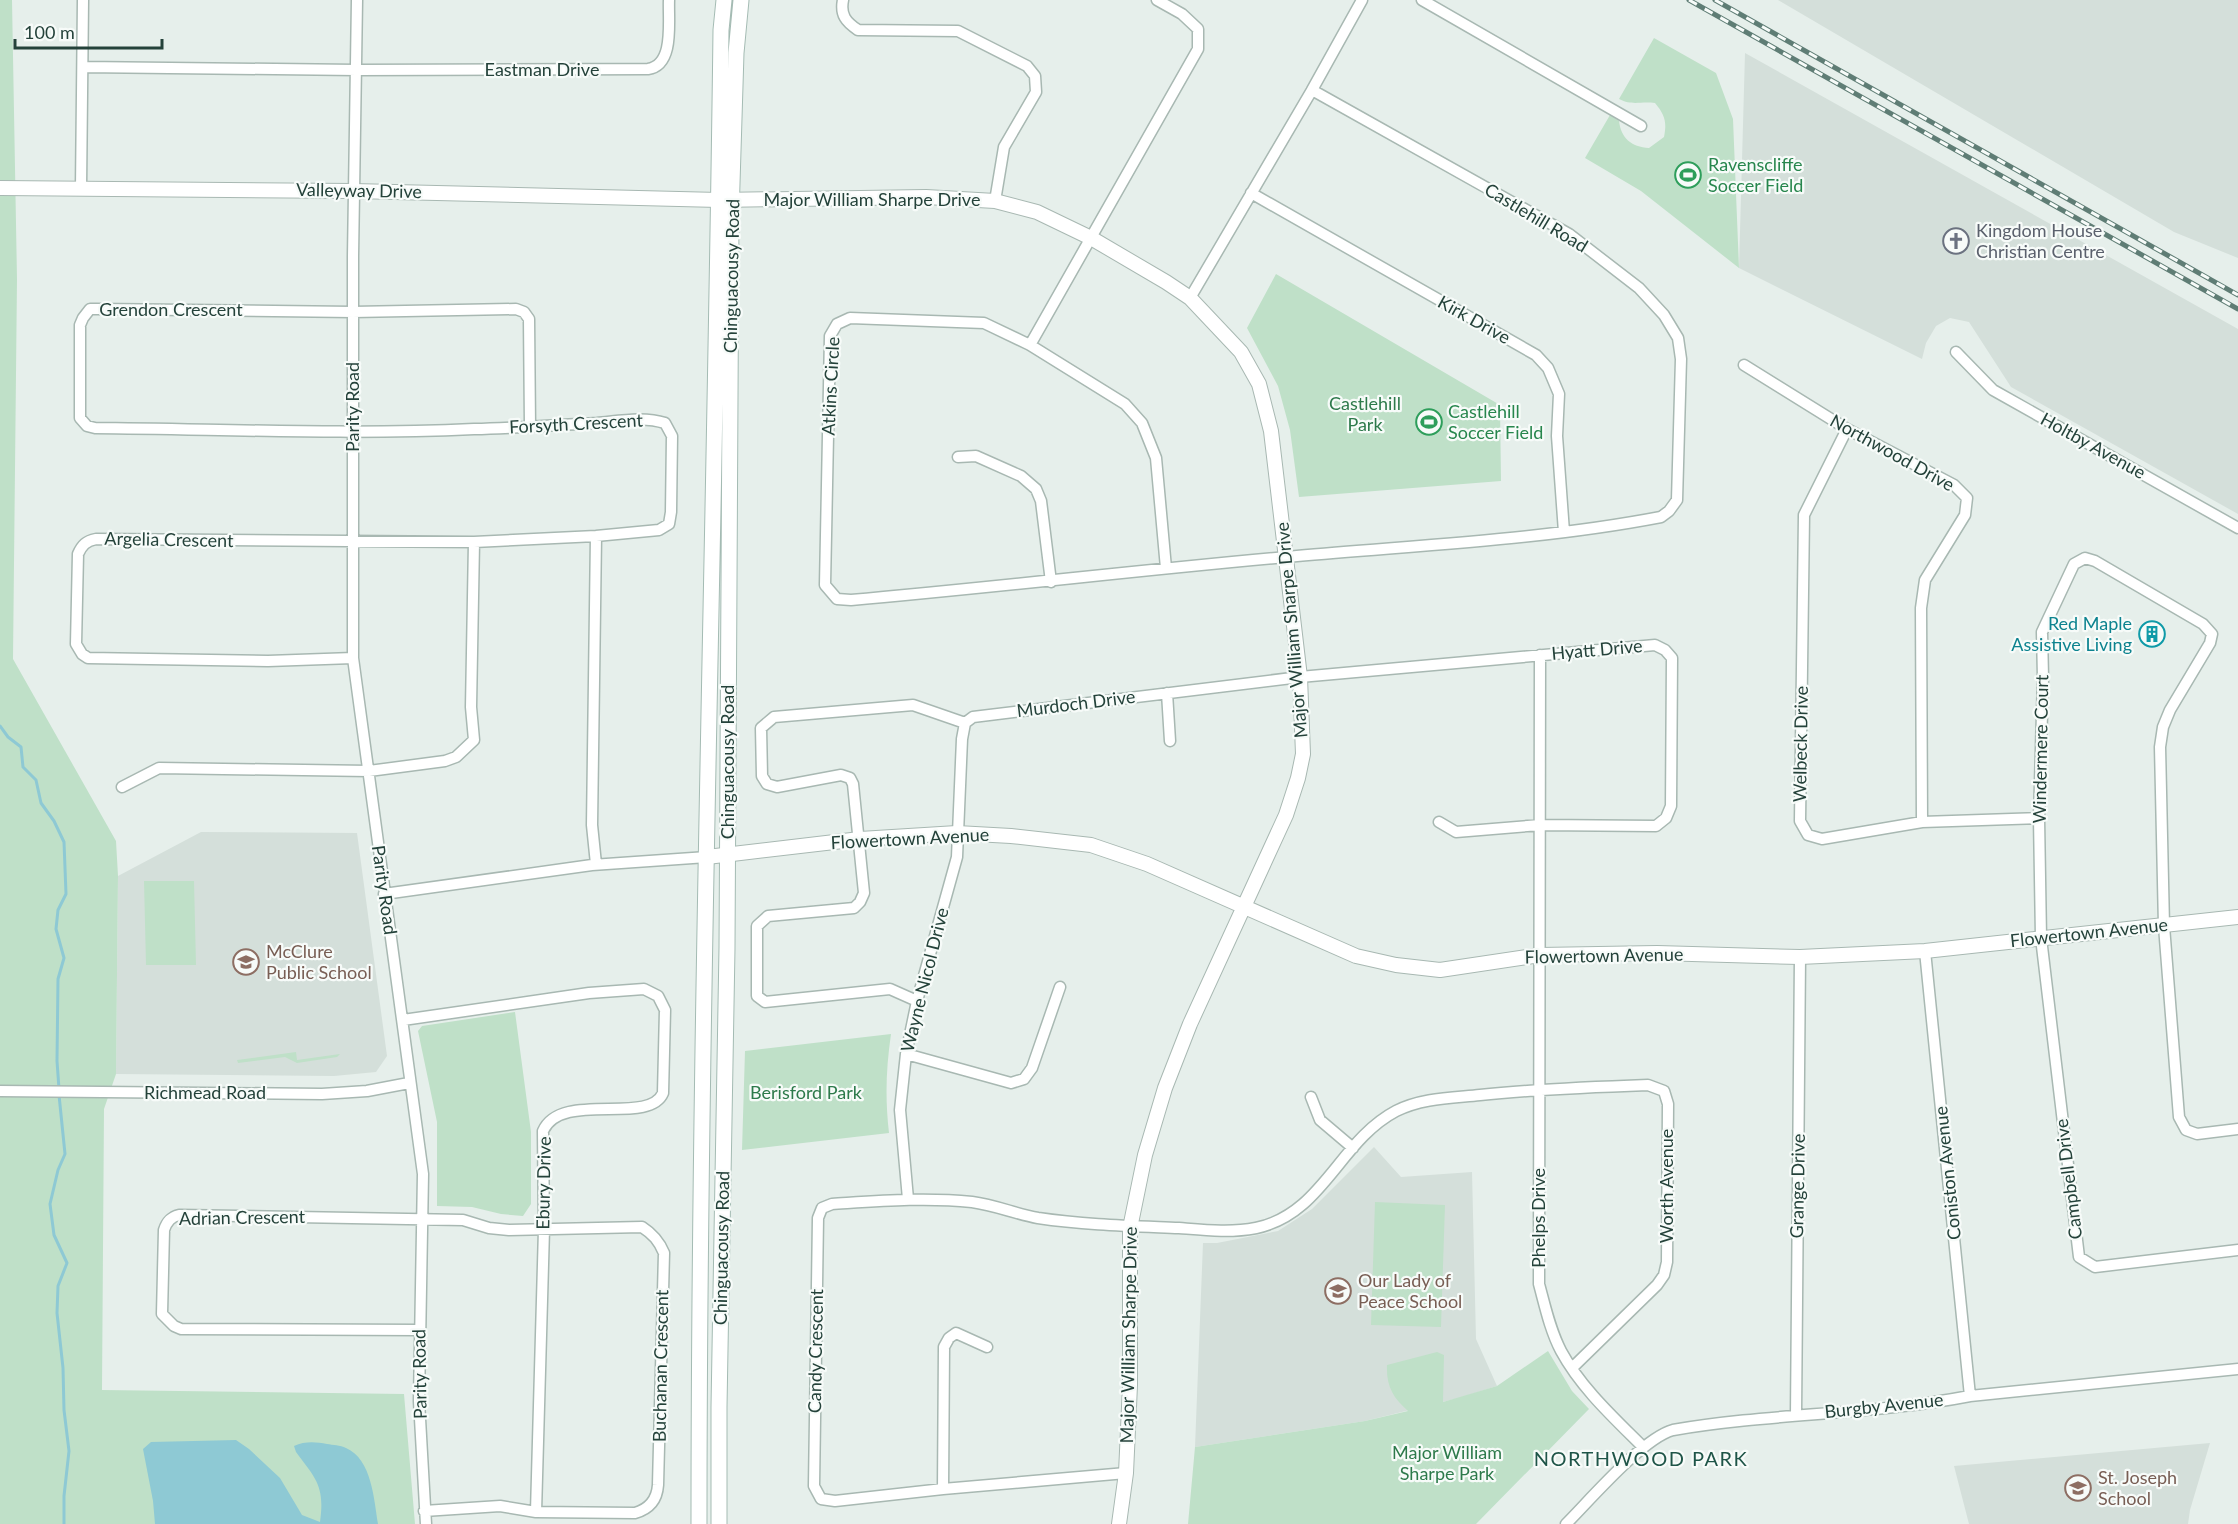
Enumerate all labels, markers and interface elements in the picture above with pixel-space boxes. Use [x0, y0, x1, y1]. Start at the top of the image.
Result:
scale bar [15, 12, 162, 50]
text: 100 m [24, 21, 75, 43]
street label: Eastman Drive [485, 58, 599, 80]
place label: Ravenscliffe Soccer Field [1708, 153, 1803, 196]
sports icon: Ravenscliffe Soccer Field [1673, 160, 1703, 190]
street label: Valleyway Drive [296, 178, 422, 202]
street label: Castlehill Road [1481, 178, 1592, 257]
street label: Major William Sharpe Drive [764, 188, 980, 210]
street label: Chinguacousy Road [719, 199, 743, 353]
place label: Kingdom House Christian Centre [1976, 219, 2105, 262]
church icon: Kingdom House Christian Centre [1941, 226, 1971, 256]
street label: Kirk Drive [1434, 290, 1515, 348]
street label: Grendon Crescent [99, 298, 243, 320]
street label: Atkins Circle [816, 336, 844, 436]
street label: Parity Road [341, 362, 363, 452]
park label: Castlehill Park [1329, 392, 1401, 435]
place label: Castlehill Soccer Field [1448, 400, 1543, 443]
sports icon: Castlehill Soccer Field [1414, 407, 1444, 437]
street label: Holtby Avenue [2037, 407, 2150, 483]
street label: Forsyth Crescent [509, 408, 644, 437]
street label: Northwood Drive [1826, 409, 1958, 495]
street label: Major William Sharpe Drive [1271, 521, 1311, 739]
street label: Argelia Crescent [104, 527, 234, 551]
place label: Red Maple Assistive Living [2011, 612, 2132, 655]
building icon: Red Maple Assistive Living [2137, 619, 2167, 649]
street label: Hyatt Drive [1550, 634, 1643, 664]
street label: Windermere Court [2028, 674, 2052, 824]
street label: Chinguacousy Road [716, 685, 738, 839]
street label: Murdoch Drive [1015, 685, 1136, 721]
street label: Welbeck Drive [1788, 686, 1812, 802]
street label: Flowertown Avenue [830, 823, 990, 853]
street label: Parity Road [368, 844, 402, 936]
street label: Wayne Nicol Drive [895, 905, 953, 1054]
street label: Flowertown Avenue [2009, 913, 2169, 951]
place label: McClure Public School [266, 940, 372, 983]
street label: Flowertown Avenue [1524, 943, 1683, 967]
school or university icon: McClure Public School [231, 947, 261, 977]
street label: Richmead Road [144, 1081, 266, 1103]
park label: Berisford Park [750, 1081, 863, 1103]
street label: Coniston Avenue [1929, 1105, 1965, 1241]
street label: Campbell Drive [2050, 1117, 2086, 1241]
street label: Worth Avenue [1655, 1129, 1677, 1243]
street label: Grange Drive [1785, 1133, 1809, 1238]
street label: Ebury Drive [531, 1136, 555, 1230]
street label: Phelps Drive [1527, 1168, 1549, 1268]
street label: Chinguacousy Road [709, 1171, 733, 1325]
street label: Adrian Crescent [179, 1205, 306, 1229]
street label: Major William Sharpe Drive [1115, 1226, 1141, 1444]
place label: Our Lady of Peace School [1358, 1269, 1462, 1312]
school or university icon: Our Lady of Peace School [1323, 1276, 1353, 1306]
street label: Candy Crescent [803, 1288, 827, 1413]
street label: Buchanan Crescent [648, 1289, 672, 1442]
street label: Parity Road [407, 1329, 431, 1419]
street label: Burgby Avenue [1823, 1388, 1944, 1422]
park label: Major William Sharpe Park [1392, 1441, 1502, 1484]
district label: NORTHWOOD PARK [1534, 1446, 1748, 1470]
place label: St. Joseph School [2098, 1466, 2177, 1509]
school or university icon: St. Joseph School [2063, 1473, 2093, 1503]

